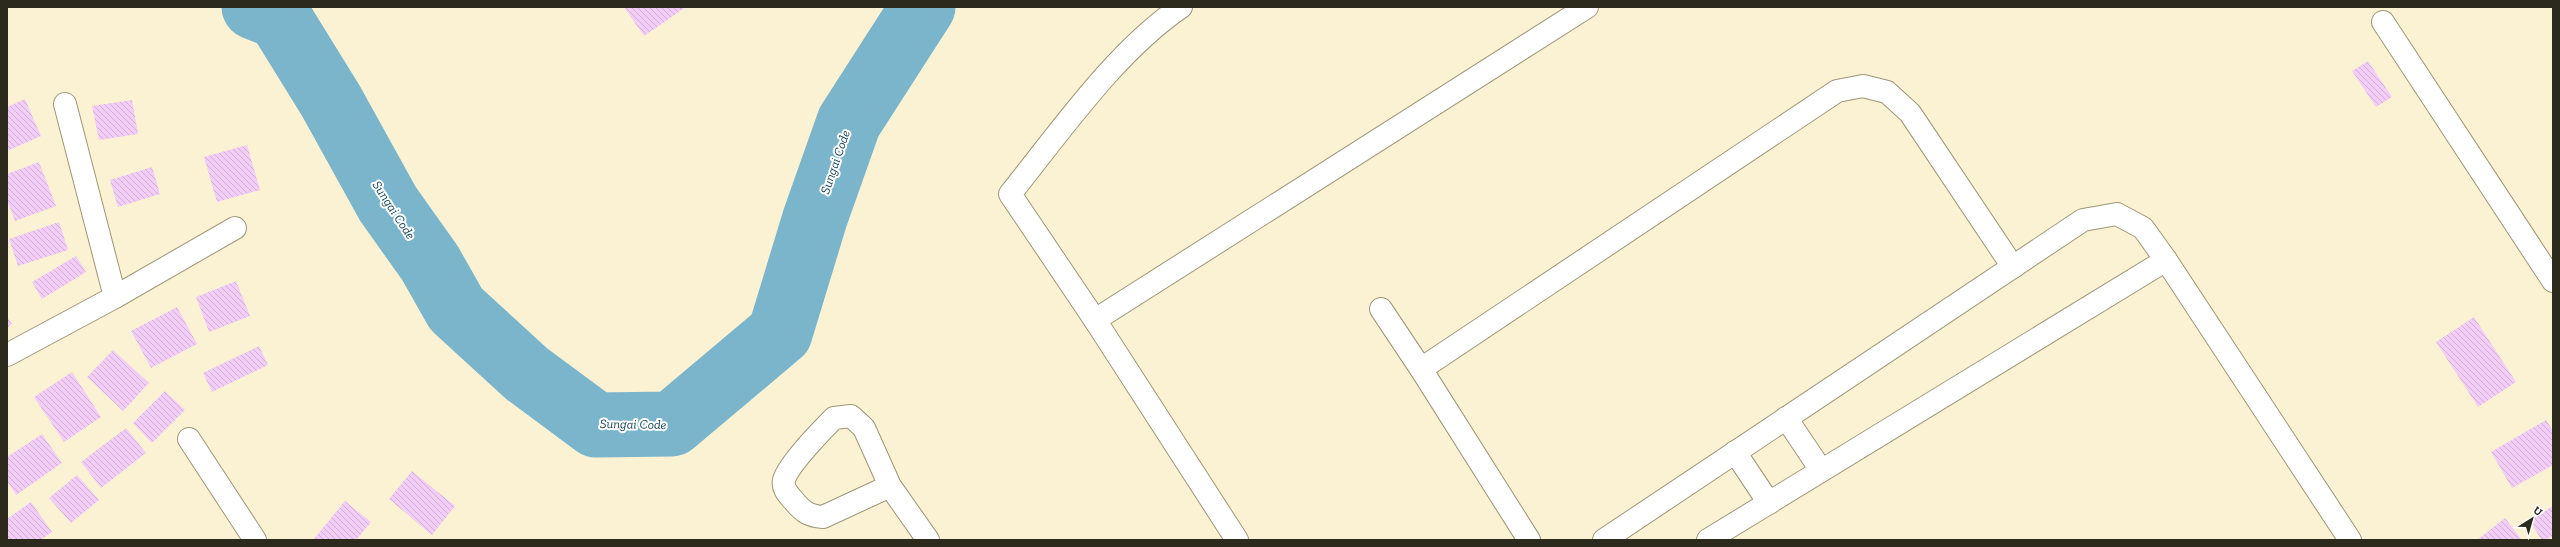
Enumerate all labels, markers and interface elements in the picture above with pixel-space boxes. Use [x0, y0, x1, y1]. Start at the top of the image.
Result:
water label: Sungai Code [817, 128, 853, 196]
water label: Sungai Code [370, 178, 419, 242]
water label: Sungai Code [600, 416, 667, 432]
north arrow [2512, 499, 2552, 539]
text: U [2531, 504, 2545, 519]

